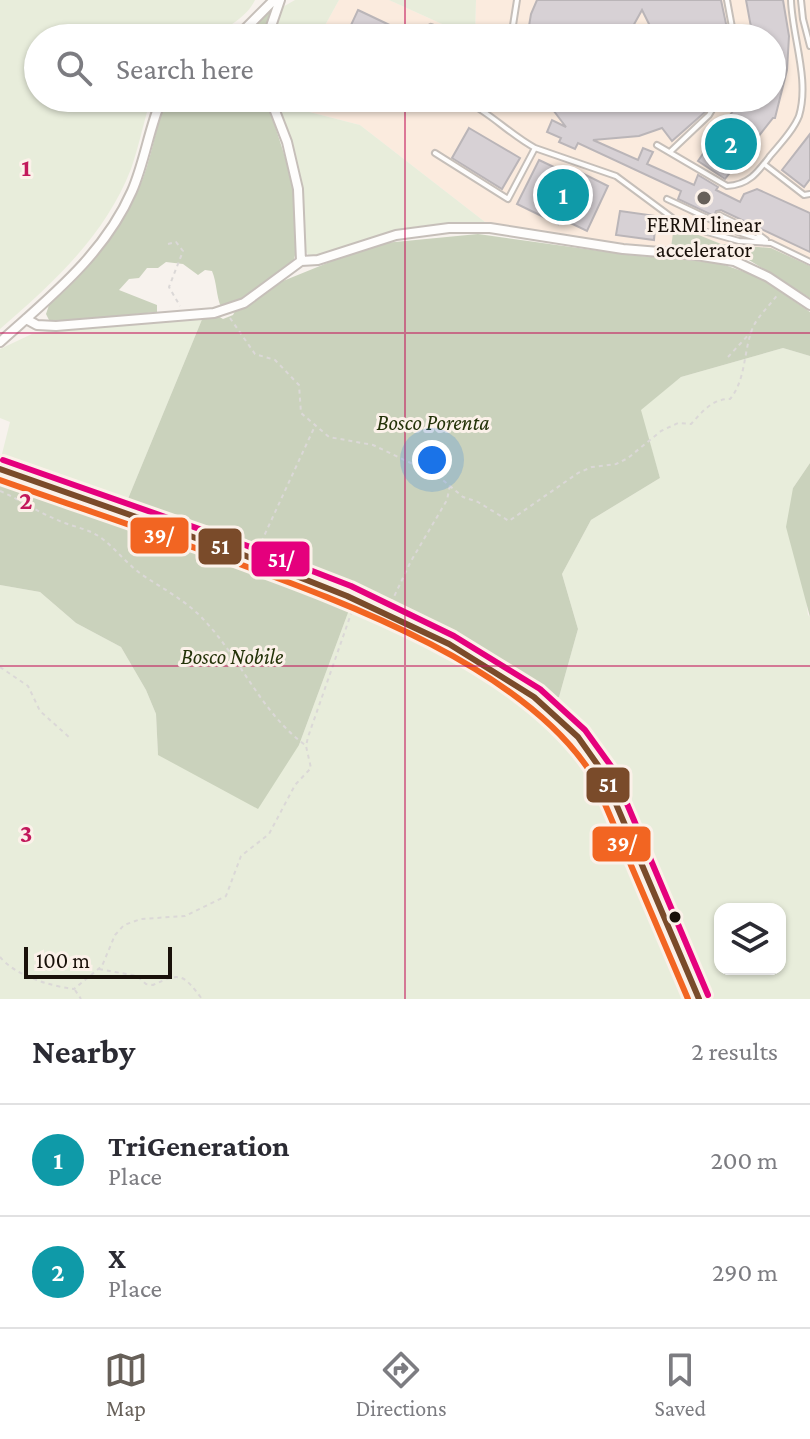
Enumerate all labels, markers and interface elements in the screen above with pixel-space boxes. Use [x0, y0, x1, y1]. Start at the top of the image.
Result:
search box [24, 24, 786, 112]
icon: search [52, 46, 96, 90]
text: Search here [116, 52, 254, 85]
pin: 2 [705, 114, 757, 174]
text: 1 [21, 153, 31, 182]
pin: 1 [537, 165, 589, 225]
marker: FERMI linear accelerator [695, 189, 713, 207]
place label: FERMI linear accelerator [646, 212, 762, 262]
park label: Bosco Porenta [376, 410, 490, 435]
your location [412, 440, 452, 480]
text: 2 [19, 486, 33, 515]
line badge: 39/ [129, 516, 190, 555]
text: 39/ [144, 523, 175, 548]
line badge: 51 [197, 527, 243, 566]
text: 51 [211, 534, 229, 559]
line badge: 51/ [250, 540, 311, 578]
text: 51/ [268, 547, 296, 572]
park label: Bosco Nobile [181, 644, 284, 669]
line badge: 51 [585, 766, 631, 804]
text: 51 [599, 772, 617, 797]
text: 3 [20, 819, 32, 848]
line badge: 39/ [591, 825, 652, 863]
text: 39/ [607, 831, 638, 856]
map controls [714, 903, 786, 975]
button: layers [714, 903, 786, 975]
unlabelled marker [667, 909, 683, 925]
scale bar [24, 943, 172, 979]
text: 100 m [36, 948, 90, 973]
text: Nearby [32, 1033, 135, 1070]
text: 2 results [691, 1037, 778, 1066]
text: TriGeneration [108, 1129, 290, 1162]
text: 1 [53, 1146, 63, 1175]
text: 200 m [710, 1146, 778, 1175]
text: Place [108, 1162, 162, 1191]
text: X [108, 1241, 126, 1274]
text: 2 [51, 1258, 65, 1287]
text: 290 m [712, 1258, 778, 1287]
text: Place [108, 1274, 162, 1303]
tab: Map [104, 1348, 148, 1421]
tab: Directions [356, 1348, 447, 1421]
tab: Saved [655, 1348, 706, 1421]

